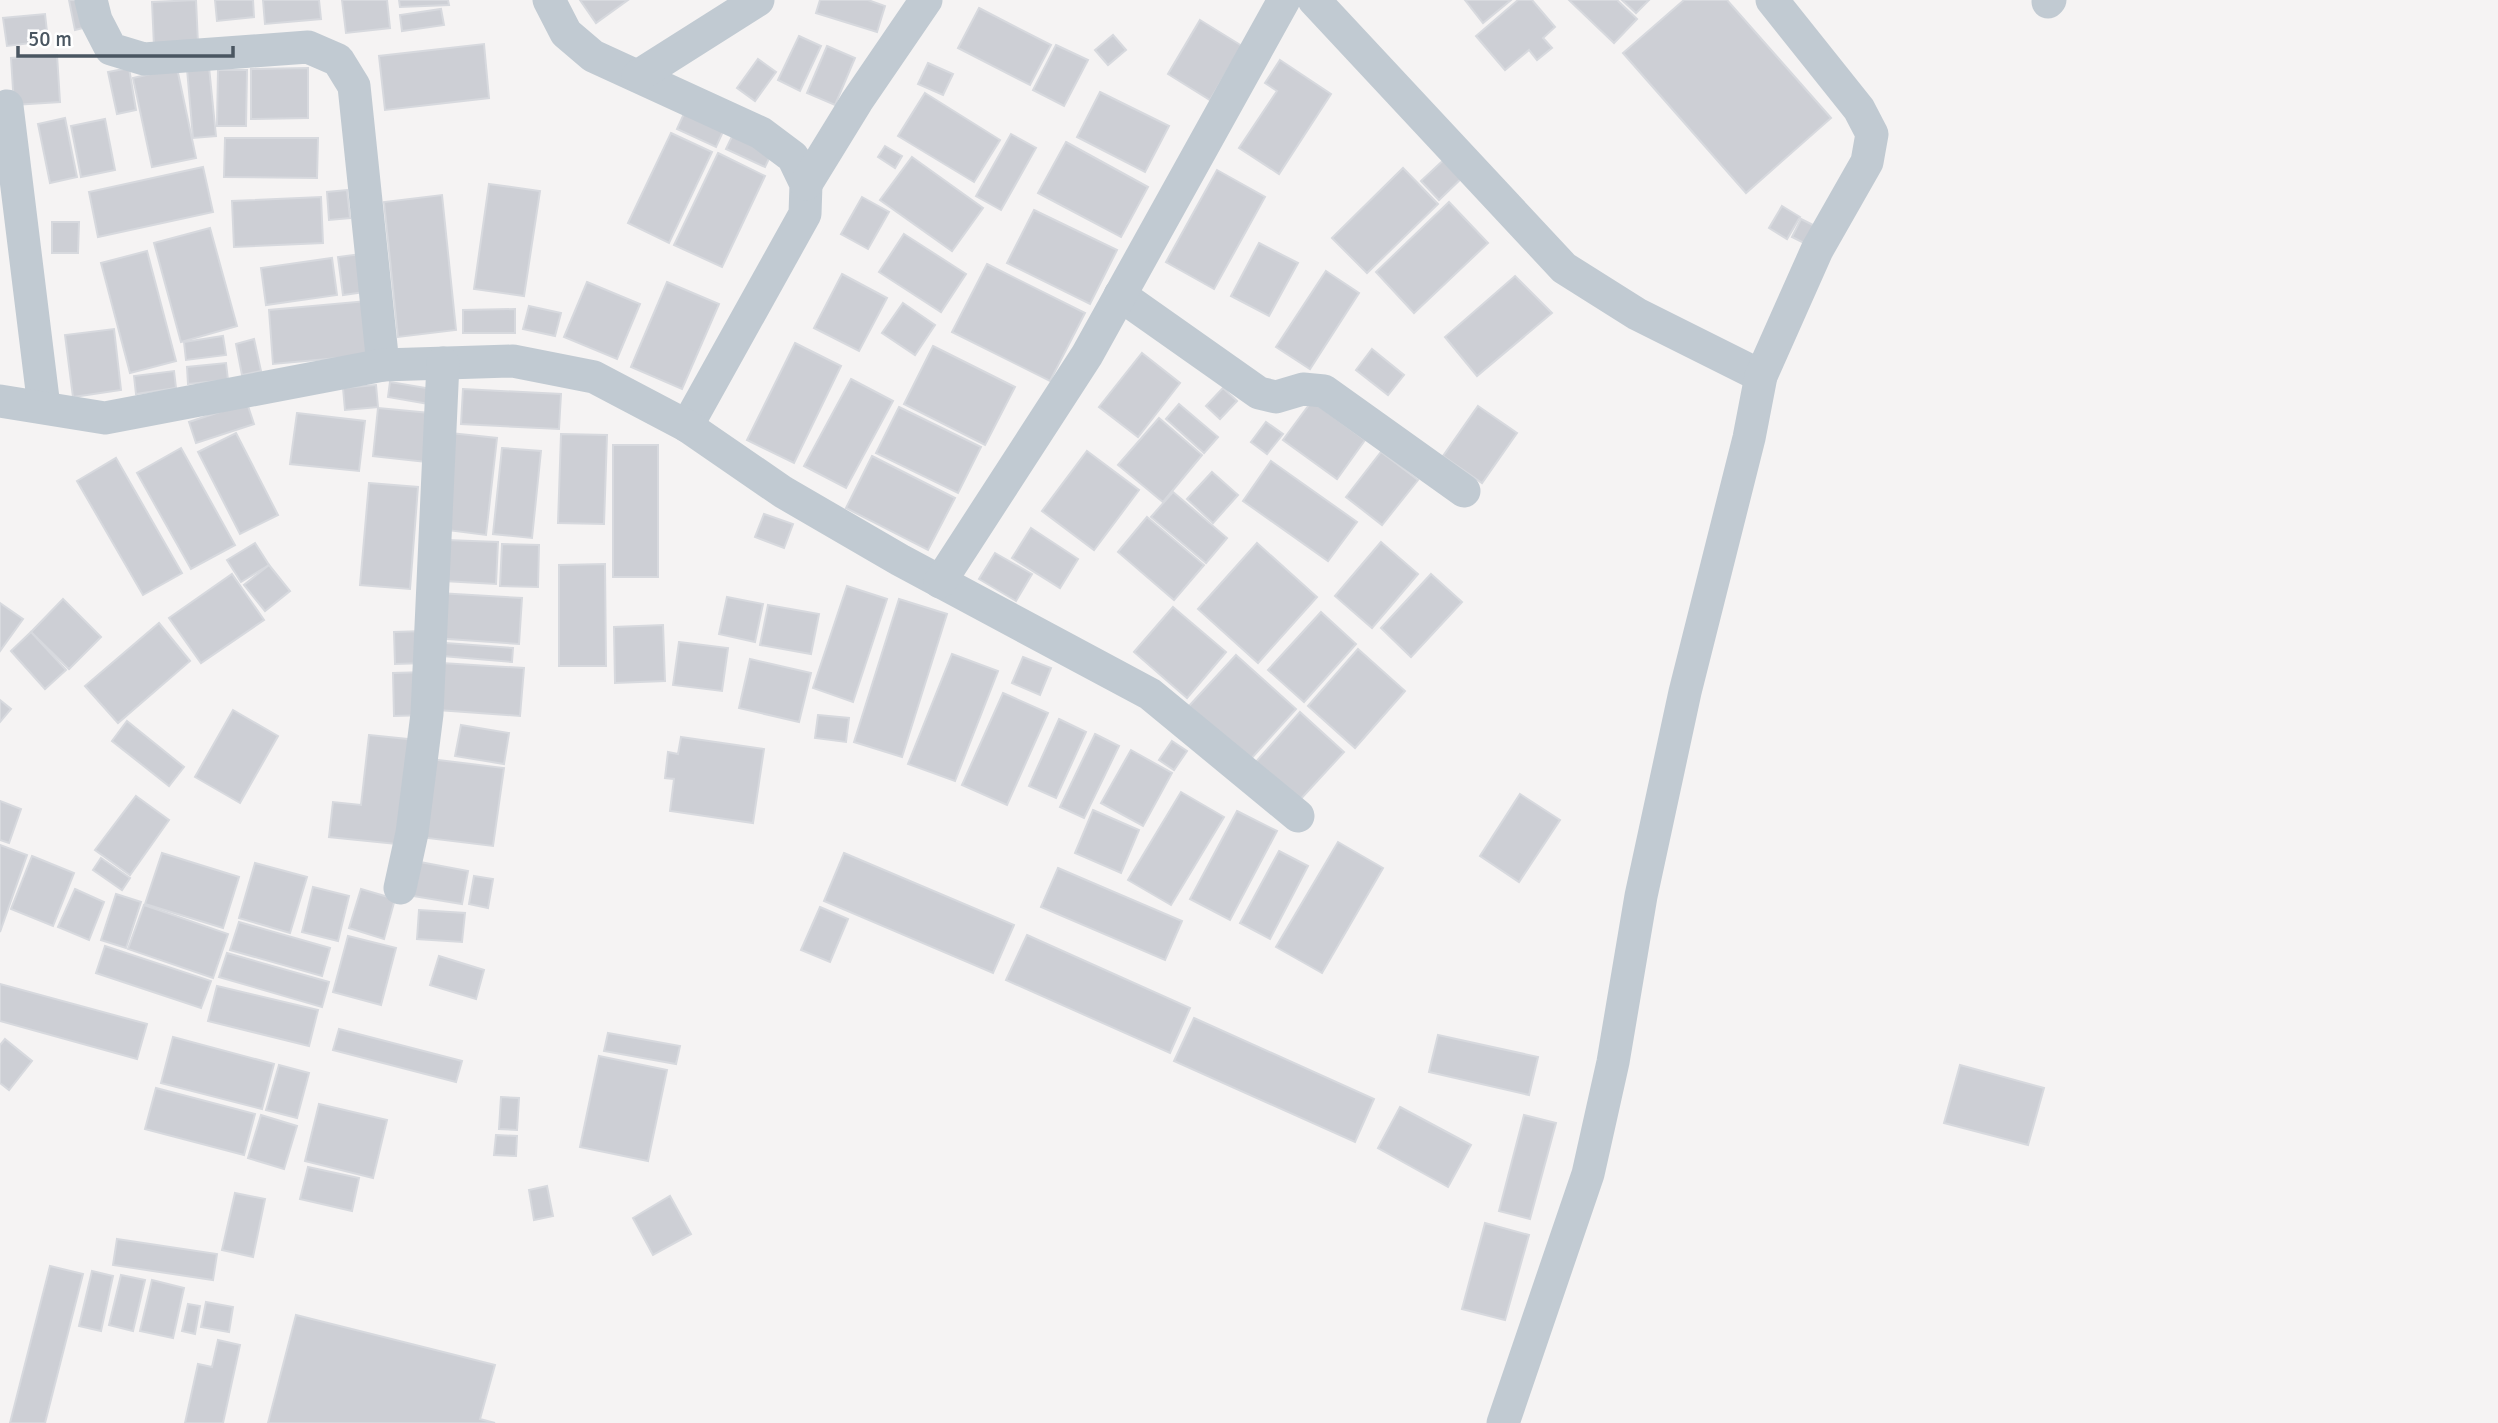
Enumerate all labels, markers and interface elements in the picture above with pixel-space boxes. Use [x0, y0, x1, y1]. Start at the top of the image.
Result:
scale bar [18, 14, 233, 58]
text: 50 m [28, 26, 72, 52]

